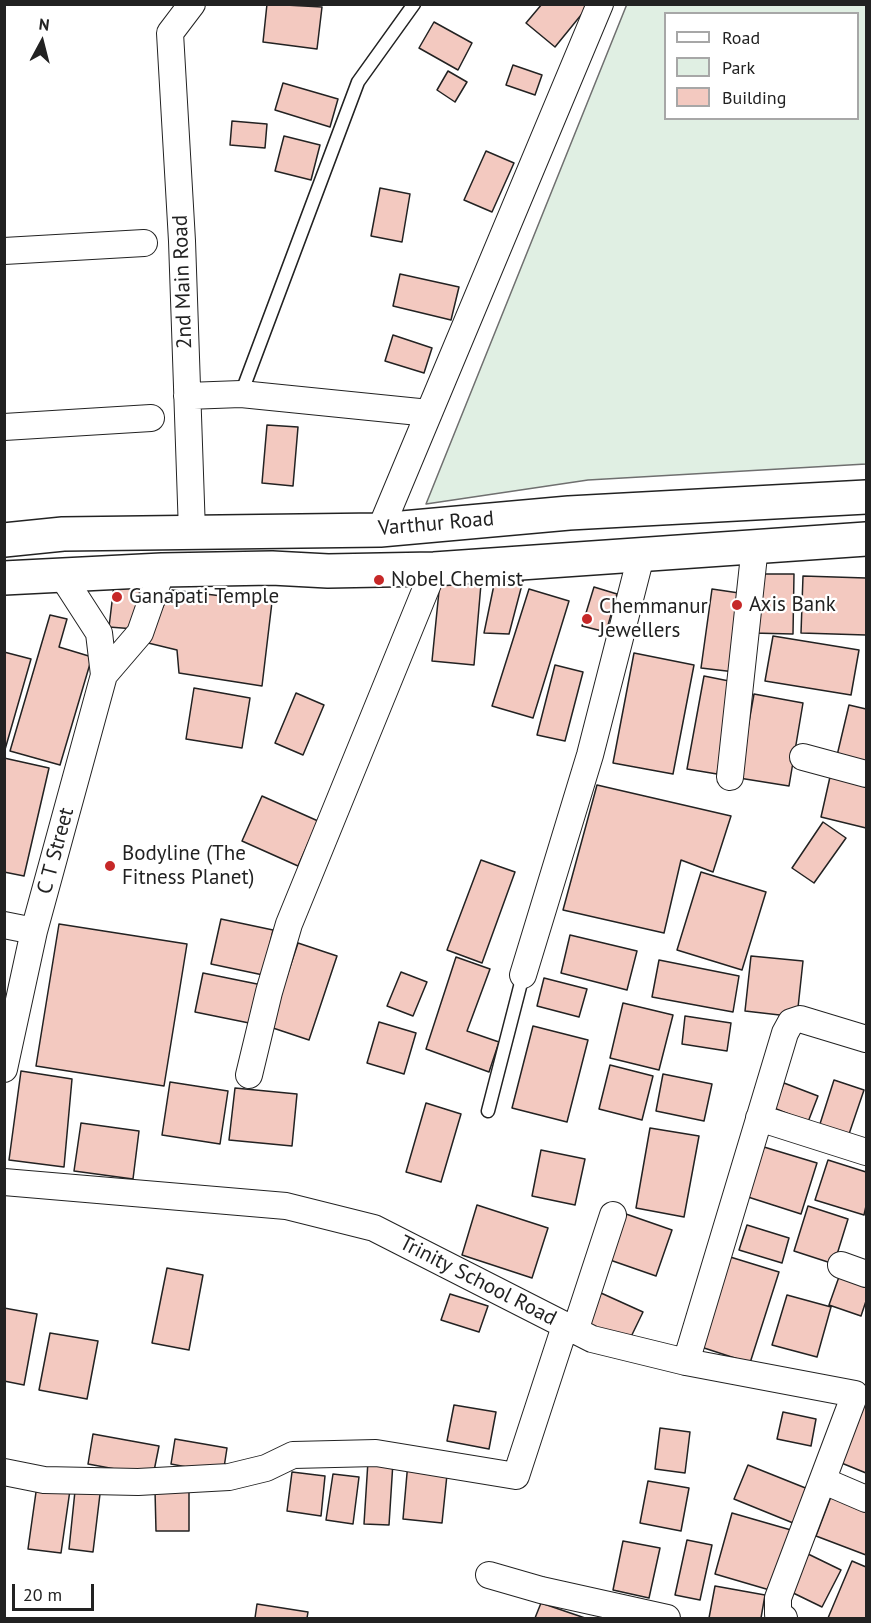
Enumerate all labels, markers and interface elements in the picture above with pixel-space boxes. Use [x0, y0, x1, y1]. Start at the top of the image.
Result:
north arrow [12, 12, 72, 72]
legend [664, 12, 859, 120]
text: N [38, 14, 51, 35]
text: Road [722, 26, 760, 49]
text: Park [722, 56, 755, 79]
text: Building [722, 86, 786, 109]
street label: 2nd Main Road [168, 215, 198, 349]
street label: Varthur Road [377, 506, 495, 542]
place label: Nobel Chemist [391, 567, 523, 593]
marker: Nobel Chemist [372, 573, 386, 587]
place label: Ganapati Temple [129, 584, 279, 610]
marker: Ganapati Temple [110, 590, 124, 604]
place label: Axis Bank [749, 592, 836, 618]
place label: Chemmanur Jewellers [599, 594, 708, 644]
marker: Axis Bank [730, 598, 744, 612]
marker: Chemmanur Jewellers [580, 612, 594, 626]
street label: C T Street [32, 805, 80, 897]
place label: Bodyline (The Fitness Planet) [122, 841, 254, 891]
marker: Bodyline (The Fitness Planet) [103, 859, 117, 873]
street label: Trinity School Road [395, 1231, 561, 1331]
scale bar [15, 1572, 98, 1610]
text: 20 m [23, 1583, 62, 1606]

